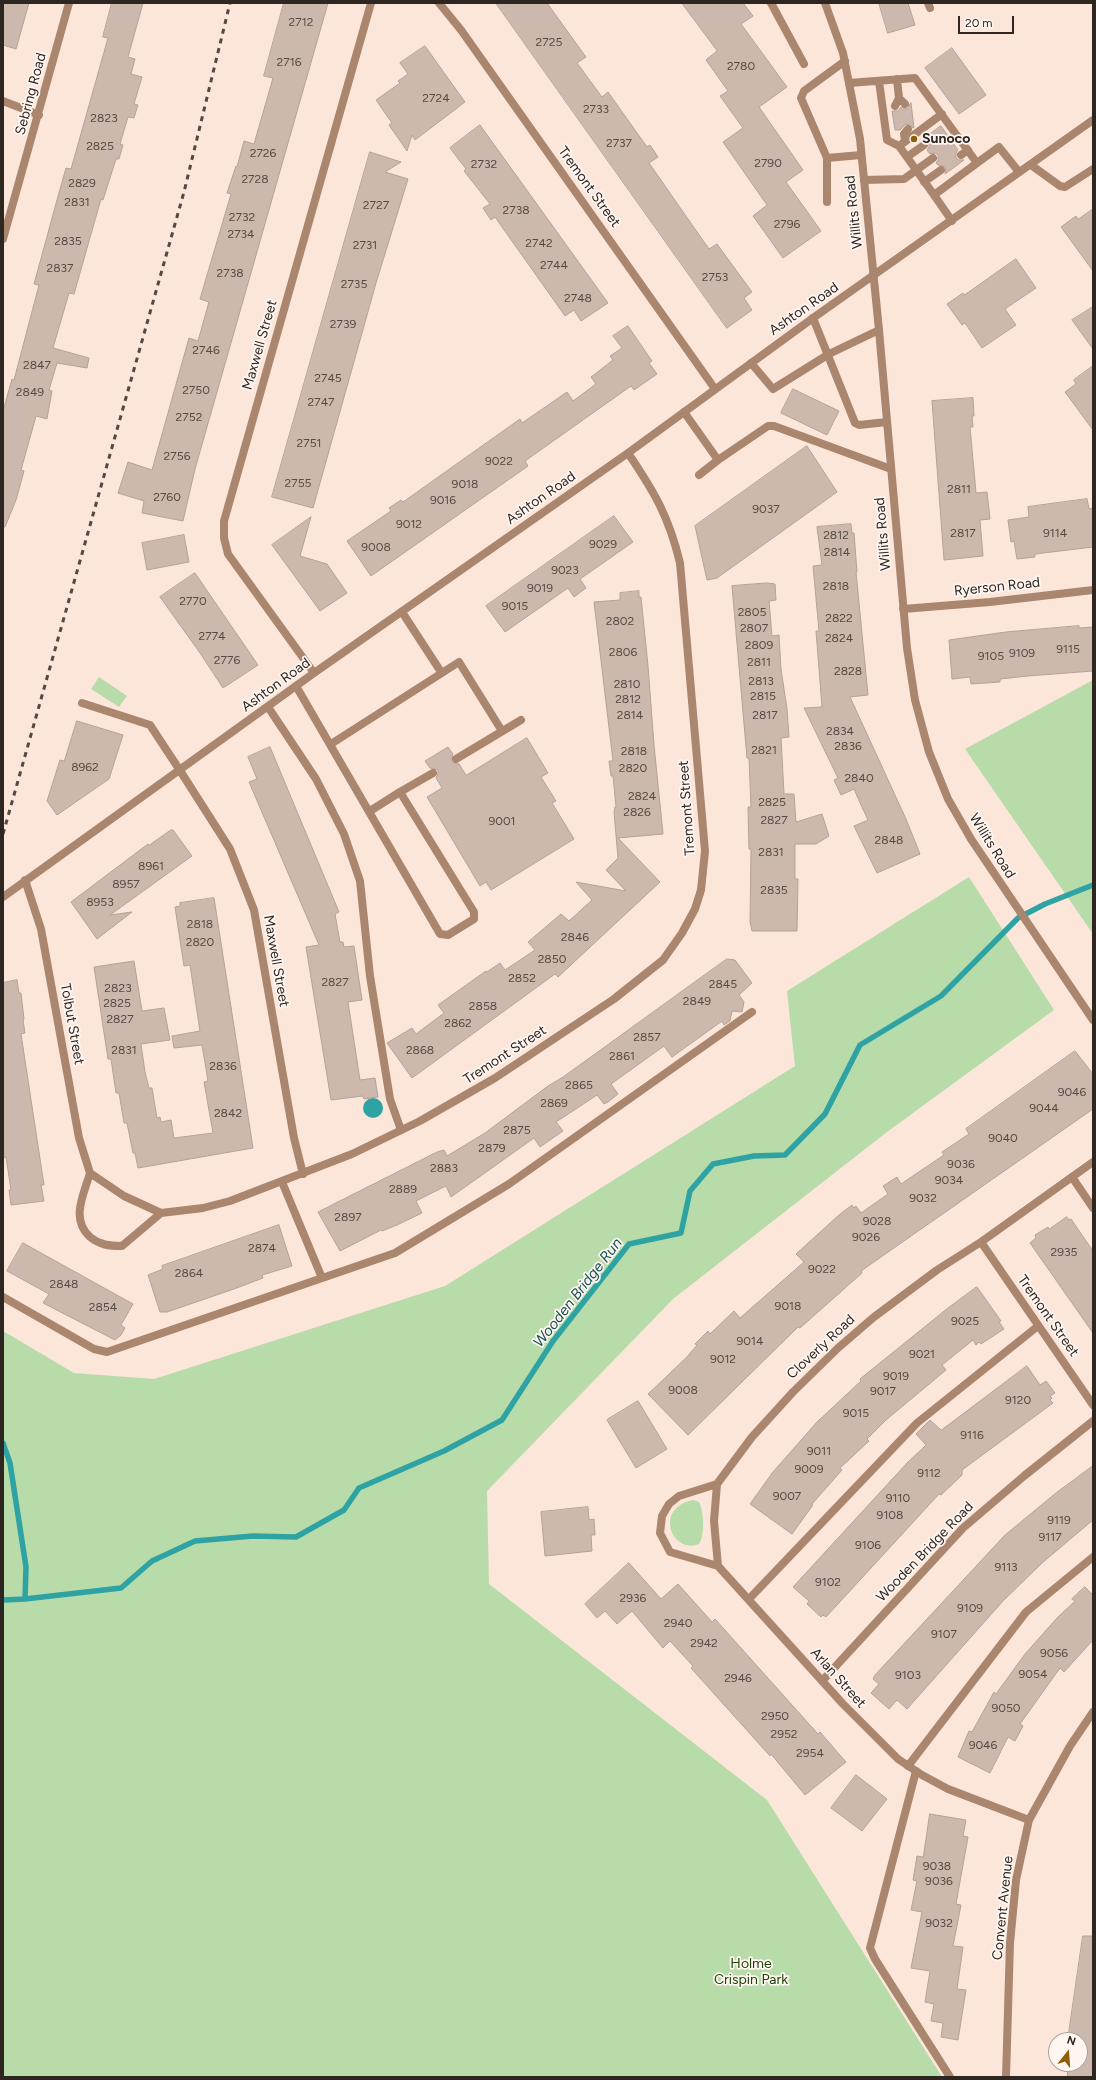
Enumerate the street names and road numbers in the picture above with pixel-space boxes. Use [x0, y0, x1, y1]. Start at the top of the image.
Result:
street label: Sebring Road [12, 51, 50, 137]
street label: Tremont Street [554, 144, 624, 230]
street label: Willits Road [842, 175, 866, 249]
street label: Ashton Road [766, 279, 842, 339]
street label: Maxwell Street [239, 298, 281, 392]
street label: Ashton Road [503, 468, 579, 528]
street label: Willits Road [871, 497, 895, 571]
street label: Ryerson Road [953, 574, 1041, 600]
street label: Ashton Road [238, 654, 314, 716]
street label: Tremont Street [675, 760, 699, 856]
street label: Willits Road [965, 810, 1019, 882]
street label: Maxwell Street [260, 914, 292, 1008]
street label: Tolbut Street [57, 982, 87, 1066]
street label: Tremont Street [460, 1022, 550, 1088]
street label: Tremont Street [1014, 1272, 1082, 1360]
street label: Cloverly Road [784, 1311, 858, 1383]
street label: Wooden Bridge Road [873, 1499, 977, 1605]
street label: Arlan Street [807, 1645, 869, 1711]
street label: Convent Avenue [989, 1855, 1017, 1961]

